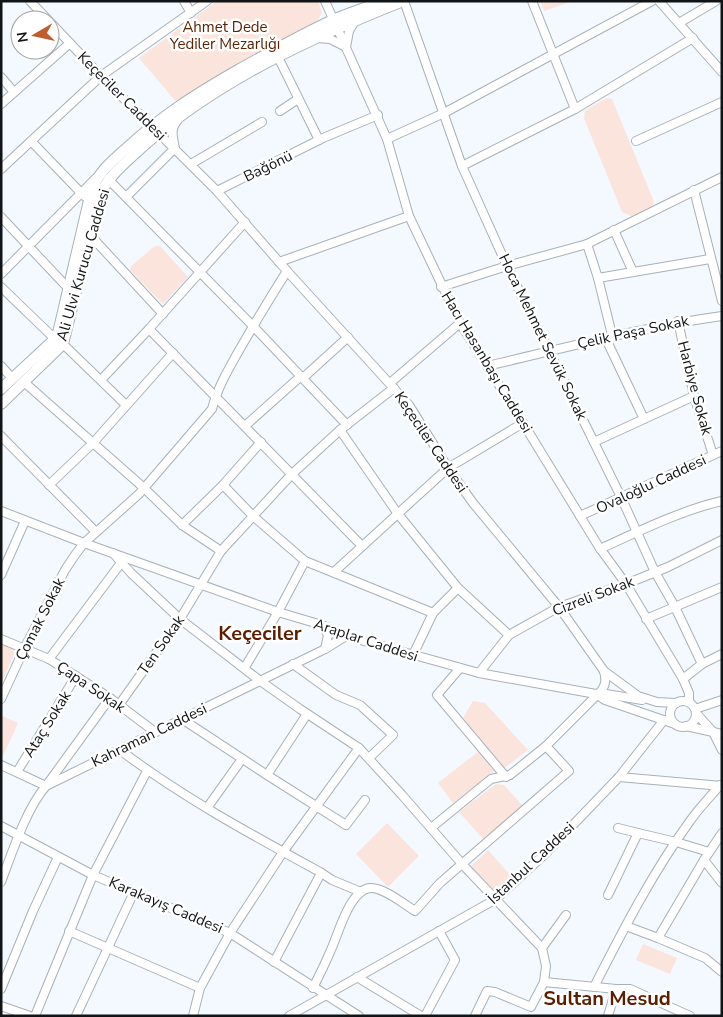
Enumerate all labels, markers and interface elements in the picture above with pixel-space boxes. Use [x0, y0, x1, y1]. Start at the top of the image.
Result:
north arrow [10, 10, 60, 60]
park label: Ahmet Dede Yediler Mezarlığı [169, 17, 280, 54]
text: N [12, 30, 33, 44]
street label: Keçeciler Caddesi [73, 47, 171, 145]
street label: Bağönü [240, 146, 296, 186]
street label: Ali Ulvi Kurucu Caddesi [52, 187, 114, 343]
street label: Hoca Mehmet Sevük Sokak [494, 250, 592, 424]
street label: Hacı Hasanbaşı Caddesi [437, 287, 537, 437]
street label: Çelik Paşa Sokak [575, 310, 691, 354]
street label: Harbiye Sokak [673, 339, 717, 438]
street label: Keçeciler Caddesi [390, 388, 472, 496]
street label: Ovaloğlu Caddesi [593, 450, 709, 518]
street label: Cizreli Sokak [549, 571, 637, 621]
street label: Çomak Sokak [11, 574, 70, 664]
street label: Ten Sokak [133, 611, 189, 679]
street label: Araplar Caddesi [311, 614, 421, 666]
district label: Keçeciler [218, 620, 302, 647]
street label: Çapa Sokak [53, 657, 130, 718]
street label: Ataç Sokak [19, 686, 76, 761]
street label: Kahraman Caddesi [88, 698, 210, 772]
street label: İstanbul Caddesi [483, 817, 579, 909]
street label: Karakayış Caddesi [106, 872, 226, 938]
district label: Sultan Mesud [543, 985, 671, 1012]

